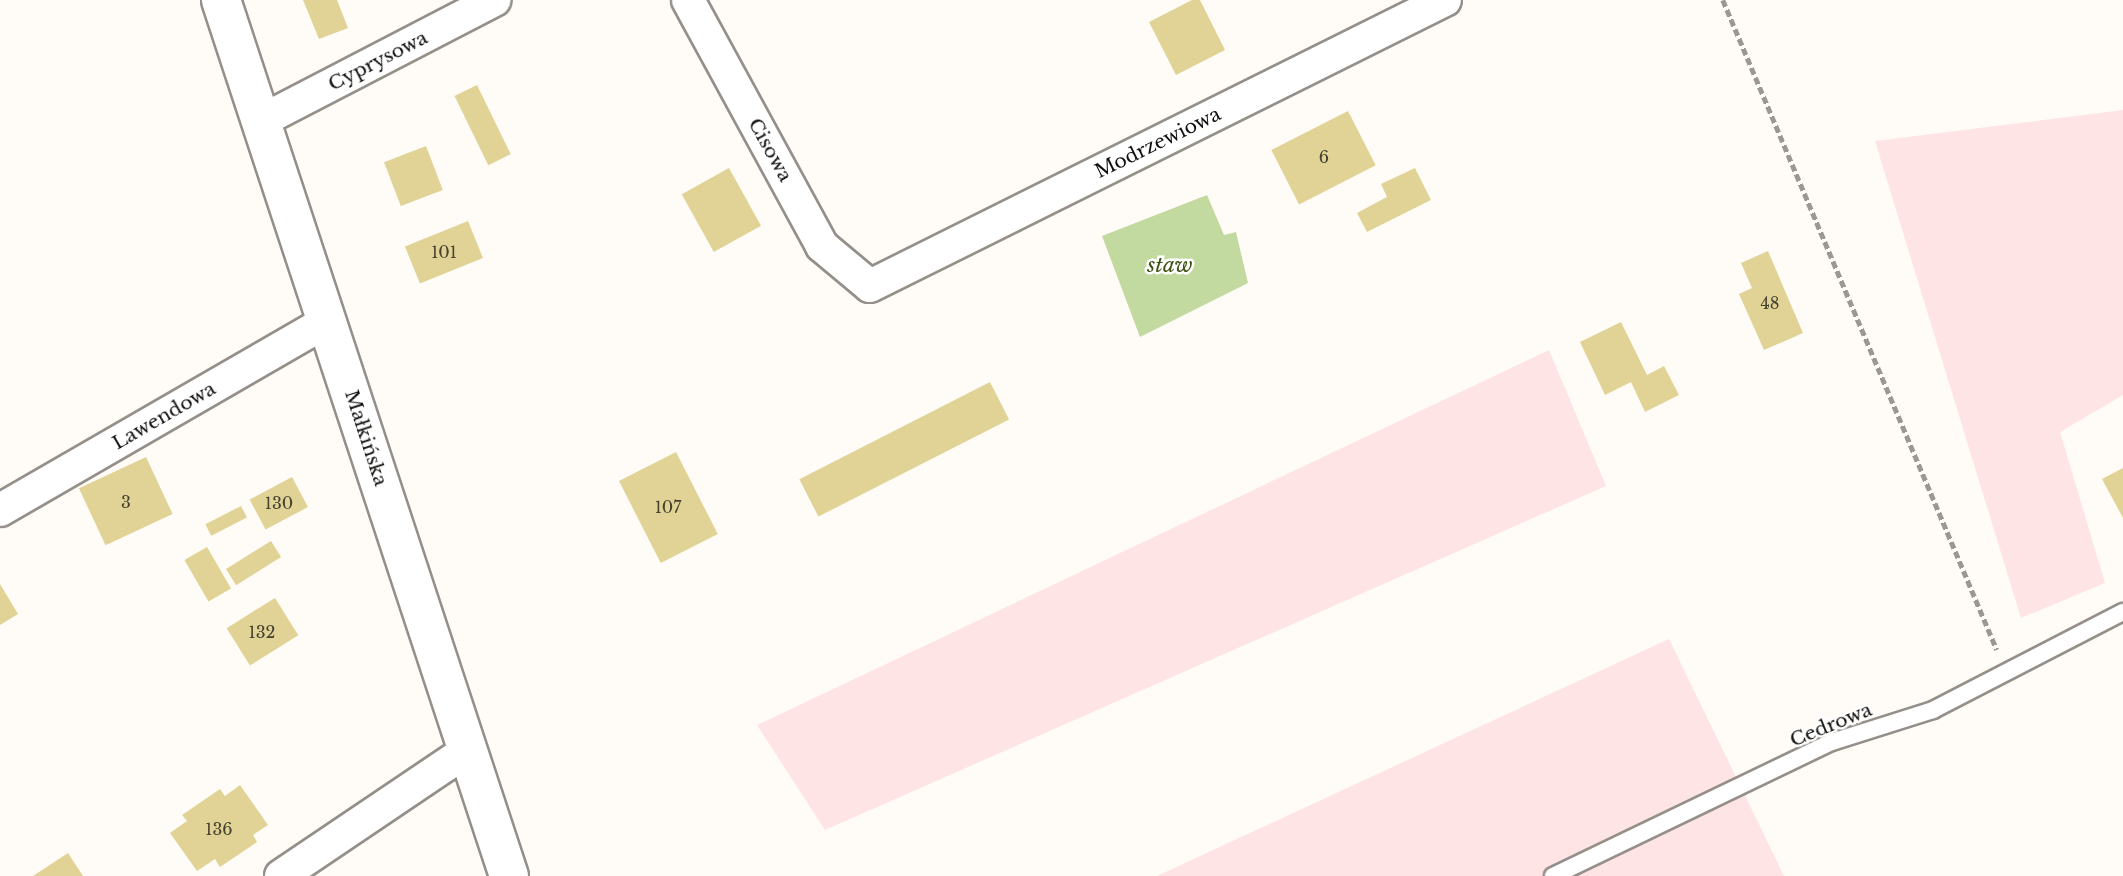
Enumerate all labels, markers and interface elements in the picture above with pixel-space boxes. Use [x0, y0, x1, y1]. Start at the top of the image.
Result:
street label: Cyprysowa [325, 26, 431, 96]
street label: Modrzewiowa [1091, 103, 1225, 183]
street label: Cisowa [743, 114, 797, 186]
house number: 6 [1319, 147, 1329, 167]
house number: 101 [431, 242, 457, 262]
water label: staw [1147, 252, 1193, 278]
house number: 48 [1760, 293, 1780, 313]
street label: Lawendowa [108, 377, 220, 455]
street label: Małkińska [340, 387, 392, 489]
house number: 3 [121, 492, 131, 512]
house number: 130 [265, 493, 293, 513]
house number: 107 [655, 497, 681, 517]
house number: 132 [249, 622, 275, 642]
street label: Cedrowa [1787, 698, 1875, 752]
house number: 136 [205, 819, 233, 839]

